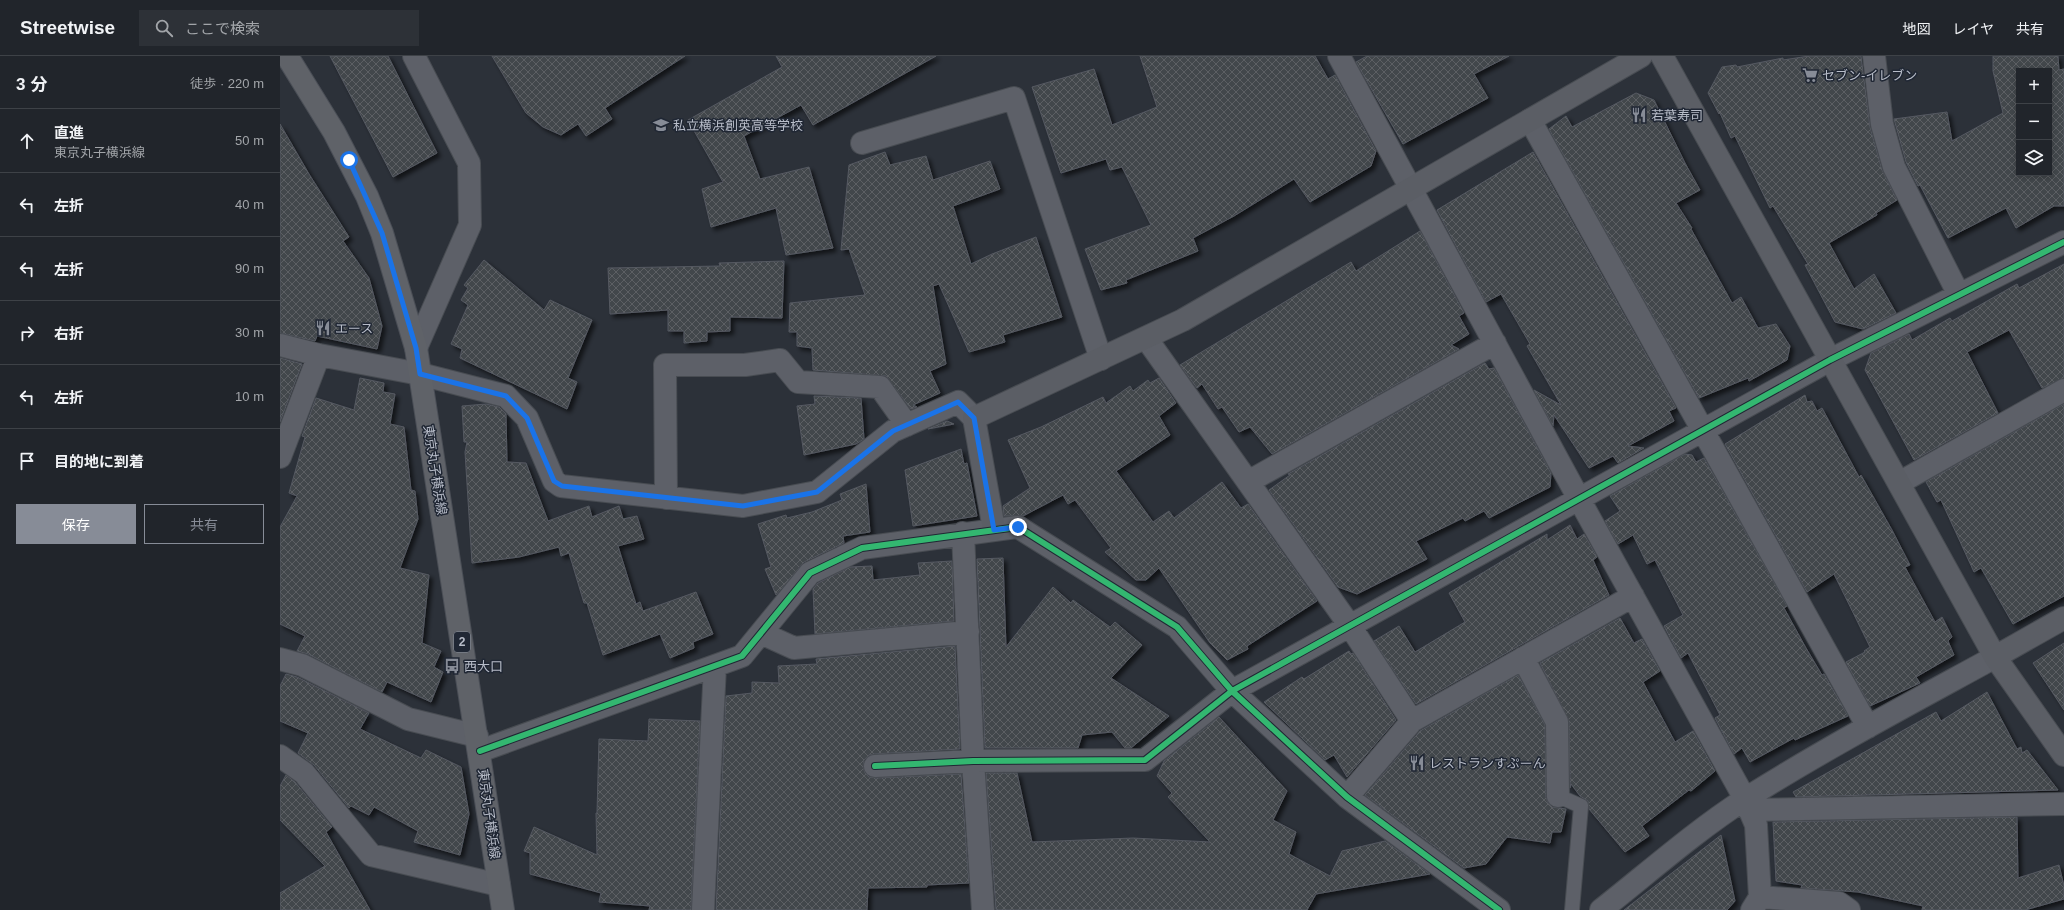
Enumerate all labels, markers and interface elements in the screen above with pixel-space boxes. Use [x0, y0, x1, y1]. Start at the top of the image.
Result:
search box [139, 10, 419, 46]
text: Streetwise [20, 17, 115, 38]
icon: search [153, 17, 175, 39]
text: ここで検索 [185, 20, 260, 37]
text: 地図 [1902, 21, 1930, 37]
text: レイヤ [1952, 21, 1994, 37]
text: 共有 [2016, 21, 2044, 37]
supermarket icon: セブン-イレブン [1801, 66, 1819, 84]
place label: セブン-イレブン [1822, 68, 1917, 83]
map controls [2016, 68, 2052, 176]
button: + [2016, 68, 2052, 104]
text: 3 分 [16, 75, 47, 94]
text: 徒歩 · 220 m [190, 76, 264, 91]
button: − [2016, 104, 2052, 140]
restaurant icon: 若葉寿司 [1630, 106, 1648, 124]
place label: 若葉寿司 [1651, 108, 1703, 123]
school or university icon: 私立横浜創英高等学校 [652, 116, 670, 134]
place label: 私立横浜創英高等学校 [673, 118, 803, 133]
text: 直進 [54, 124, 84, 141]
icon: ahead [16, 130, 38, 152]
text: 50 m [235, 133, 264, 148]
button: layers [2016, 140, 2052, 176]
text: 東京丸子横浜線 [54, 145, 145, 160]
route start [340, 151, 358, 169]
icon: left [16, 194, 38, 216]
text: 左折 [54, 197, 84, 214]
text: 40 m [235, 197, 264, 212]
icon: left [16, 258, 38, 280]
text: 左折 [54, 261, 84, 278]
text: 90 m [235, 261, 264, 276]
restaurant icon: エース [314, 319, 332, 337]
place label: エース [335, 321, 373, 336]
icon: right [16, 322, 38, 344]
text: 右折 [54, 325, 84, 342]
text: 30 m [235, 325, 264, 340]
icon: left [16, 386, 38, 408]
text: 左折 [54, 389, 84, 406]
text: 10 m [235, 389, 264, 404]
street label: 東京丸子横浜線 [420, 424, 450, 516]
icon: arrive [16, 450, 38, 472]
text: 目的地に到着 [54, 453, 144, 470]
button: 保存 [16, 504, 136, 544]
button: 共有 [144, 504, 264, 544]
route end [1009, 518, 1027, 536]
road number: 2 [454, 632, 470, 652]
bus stop icon: 西大口 [443, 657, 461, 675]
place label: 西大口 [464, 659, 503, 674]
restaurant icon: レストランすぷーん [1408, 754, 1426, 772]
place label: レストランすぷーん [1429, 756, 1546, 771]
street label: 東京丸子横浜線 [475, 768, 503, 860]

